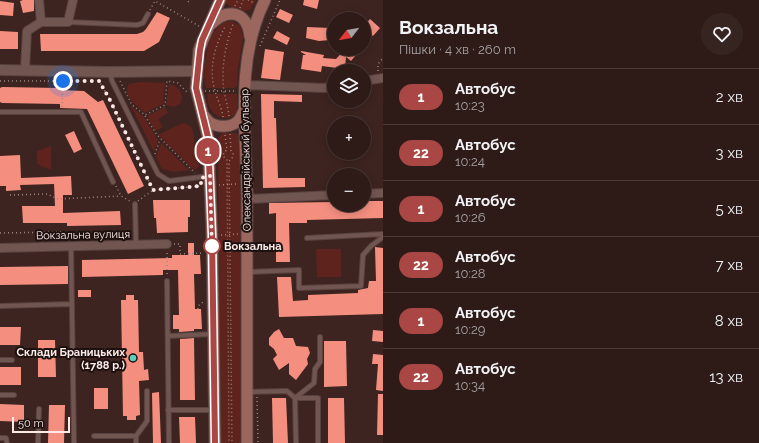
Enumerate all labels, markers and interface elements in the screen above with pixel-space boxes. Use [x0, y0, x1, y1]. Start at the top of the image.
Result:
north arrow [327, 12, 371, 56]
map controls [327, 12, 371, 212]
button: heart [701, 13, 743, 55]
text: Вокзальна [399, 16, 498, 38]
text: Пішки · 4 хв · 260 m [399, 42, 516, 57]
button: layers [327, 64, 371, 108]
your location [53, 71, 73, 91]
text: Автобус [455, 80, 516, 98]
street label: Олександрійський бульвар [238, 88, 254, 231]
text: 2 хв [716, 88, 743, 106]
text: 1 [418, 89, 424, 105]
text: 10:23 [455, 98, 485, 113]
button: + [327, 116, 371, 160]
text: Автобус [455, 136, 516, 154]
line badge: 1 [195, 138, 221, 164]
text: 1 [205, 143, 211, 159]
text: 3 хв [716, 144, 743, 162]
text: 22 [413, 145, 429, 161]
text: 10:24 [455, 154, 485, 169]
button: − [327, 168, 371, 212]
text: Автобус [455, 192, 516, 210]
text: 5 хв [715, 200, 743, 218]
text: 1 [418, 201, 424, 217]
text: 10:26 [455, 210, 486, 225]
street label: Вокзальна вулиця [36, 228, 130, 242]
marker: Вокзальна [203, 237, 221, 255]
place label: Вокзальна [224, 240, 281, 253]
text: Автобус [455, 248, 516, 266]
text: 7 хв [716, 256, 743, 274]
text: 22 [413, 257, 429, 273]
text: 10:28 [455, 266, 485, 281]
text: Автобус [455, 304, 516, 322]
text: 8 хв [715, 312, 743, 330]
text: 1 [418, 313, 424, 329]
text: 10:29 [455, 322, 485, 337]
place label: Склади Браницьких (1788 р.) [17, 346, 126, 372]
marker: Склади Браницьких (1788 р.) [128, 353, 138, 363]
text: Автобус [455, 360, 516, 378]
text: 13 хв [709, 368, 743, 386]
text: 22 [413, 369, 429, 385]
text: 10:34 [455, 378, 485, 393]
scale bar [12, 415, 70, 434]
text: 50 m [18, 417, 44, 430]

